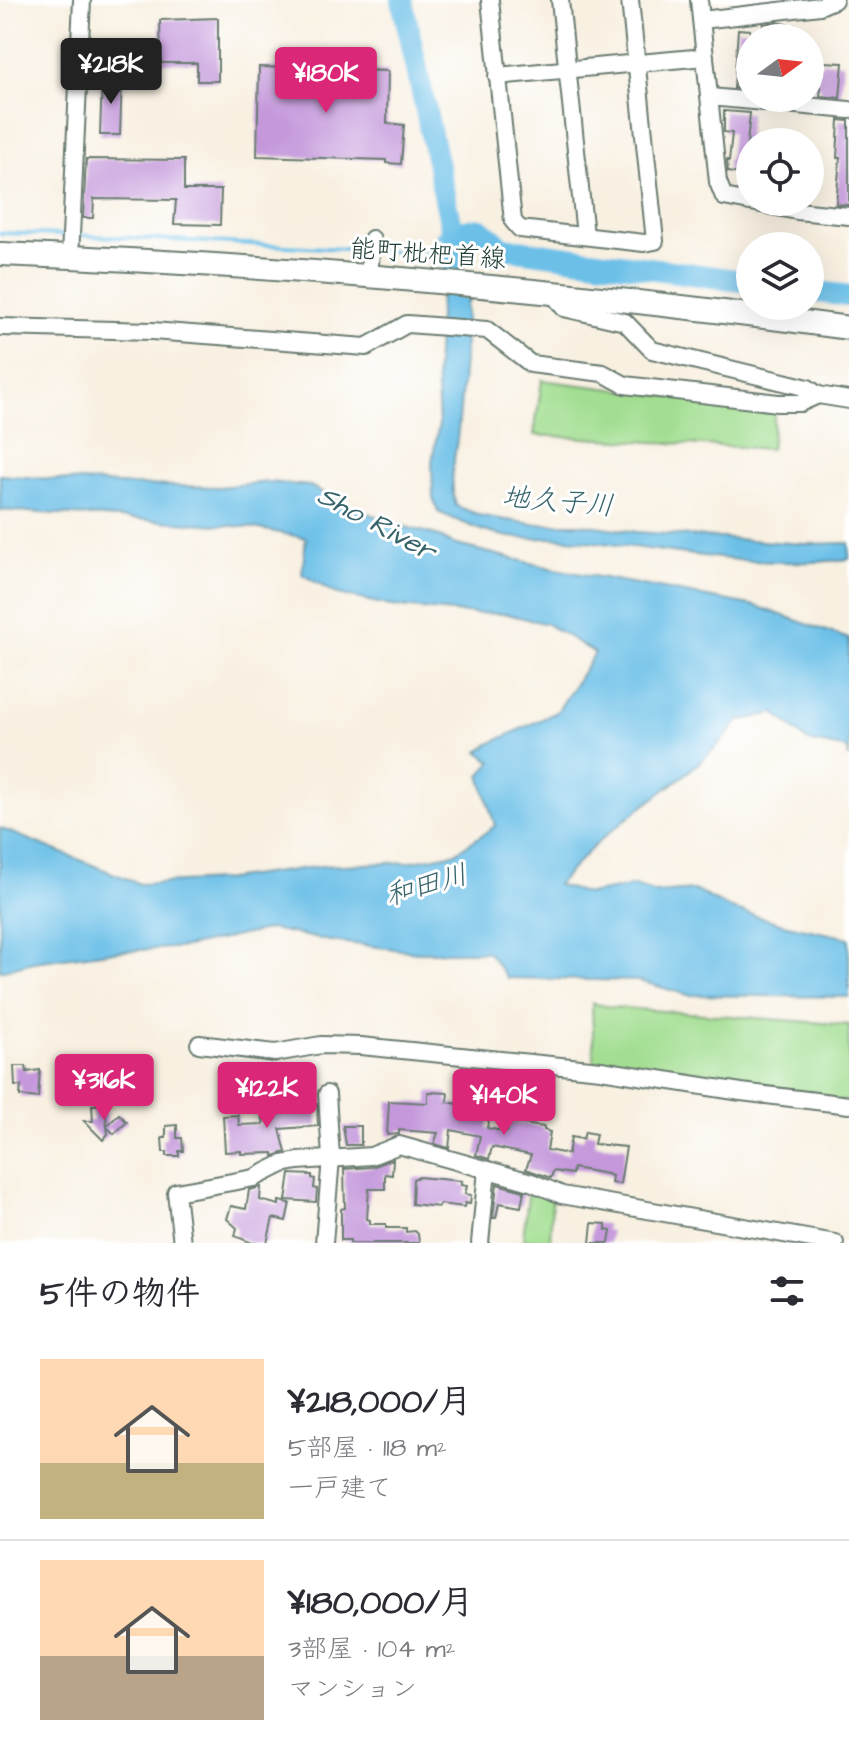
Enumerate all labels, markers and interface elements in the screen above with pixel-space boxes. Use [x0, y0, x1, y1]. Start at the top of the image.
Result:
north arrow [736, 24, 824, 112]
map controls [736, 24, 824, 320]
pin: ¥218K [55, 38, 167, 106]
text: ¥218K [79, 46, 143, 82]
pin: ¥180K [270, 47, 382, 115]
text: ¥180K [293, 55, 359, 91]
button: locate [736, 128, 824, 216]
street label: 能町枇杷首線 [349, 231, 507, 277]
button: layers [736, 232, 824, 320]
water label: Sho River [311, 476, 444, 572]
water label: 地久子川 [500, 477, 615, 526]
water label: 和田川 [381, 855, 472, 916]
pin: ¥316K [48, 1054, 160, 1122]
text: ¥316K [73, 1062, 135, 1098]
pin: ¥122K [211, 1062, 323, 1130]
pin: ¥140K [448, 1069, 560, 1137]
text: ¥122K [236, 1070, 298, 1106]
text: ¥140K [470, 1077, 538, 1113]
icon: filters [765, 1269, 809, 1313]
text: 5件の物件 [40, 1270, 200, 1318]
text: ¥218,000/月 [288, 1378, 472, 1426]
icon: home [104, 1391, 200, 1487]
text: 5部屋 · 118 m² [288, 1430, 447, 1466]
text: 一戸建て [288, 1470, 392, 1506]
text: ¥180,000/月 [288, 1579, 474, 1627]
icon: home [104, 1592, 200, 1688]
text: 3部屋 · 104 m² [288, 1631, 456, 1667]
text: マンション [288, 1671, 417, 1707]

